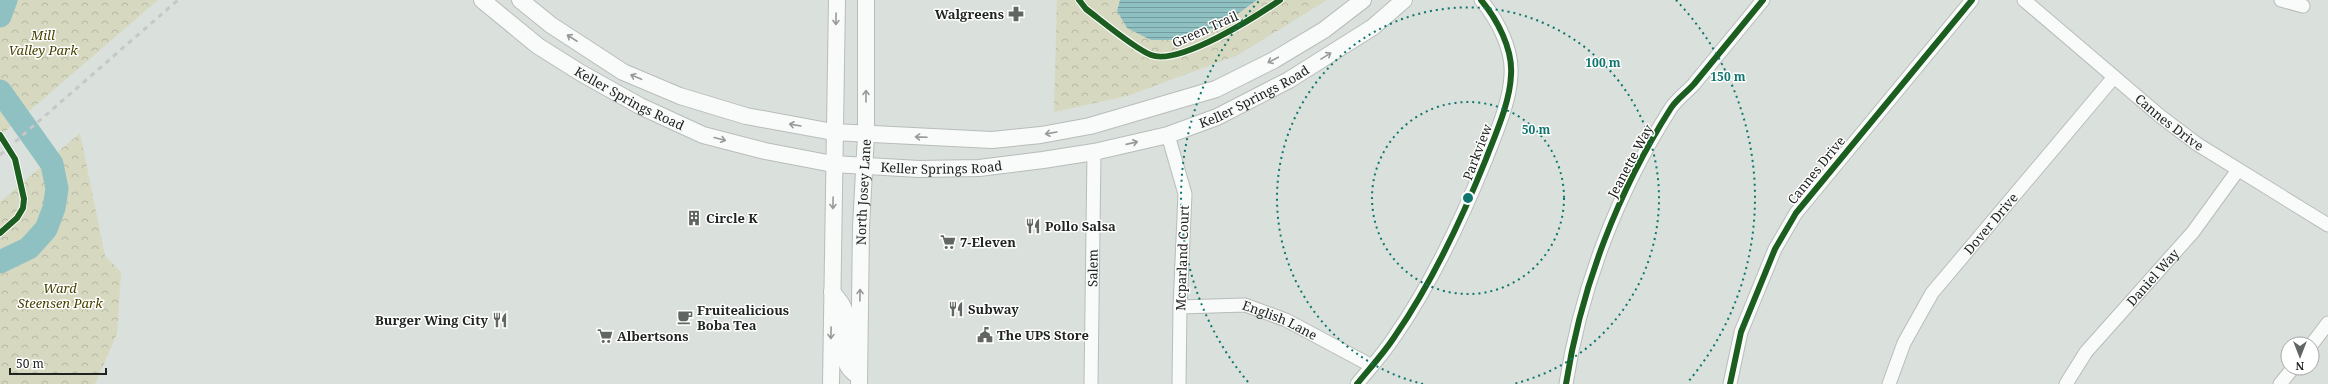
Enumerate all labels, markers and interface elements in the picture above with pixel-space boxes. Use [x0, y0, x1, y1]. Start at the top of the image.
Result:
place label: Walgreens [935, 5, 1004, 23]
pharmacy icon: Walgreens [1007, 5, 1025, 23]
street label: Green Trail [1169, 6, 1241, 52]
one-way arrow [832, 12, 840, 25]
park label: Mill Valley Park [8, 26, 78, 59]
one-way arrow [566, 34, 578, 42]
one-way arrow [1321, 52, 1332, 61]
text: 100 m [1585, 54, 1621, 71]
one-way arrow [1267, 57, 1279, 65]
street label: Keller Springs Road [1196, 61, 1312, 132]
street label: Keller Springs Road [571, 62, 687, 134]
text: 150 m [1710, 68, 1746, 85]
one-way arrow [631, 73, 643, 80]
one-way arrow [862, 90, 870, 103]
street label: Cannes Drive [2131, 90, 2207, 155]
one-way arrow [789, 121, 802, 129]
street label: Parkview [1458, 121, 1496, 183]
text: 50 m [1522, 121, 1550, 138]
street label: Jeanette Way [1603, 121, 1657, 202]
one-way arrow [1045, 129, 1058, 137]
street label: Cannes Drive [1783, 132, 1849, 208]
one-way arrow [915, 133, 928, 140]
one-way arrow [713, 136, 726, 143]
street label: North Josey Lane [852, 138, 875, 245]
one-way arrow [1126, 139, 1139, 147]
street label: Keller Springs Road [880, 156, 1003, 178]
street label: Dover Drive [1960, 189, 2022, 258]
centre of rings [1461, 191, 1475, 205]
one-way arrow [829, 196, 837, 209]
street label: Mcparland Court [1171, 205, 1193, 311]
building icon: Circle K [685, 209, 703, 227]
place label: Circle K [706, 209, 758, 227]
restaurant icon: Pollo Salsa [1024, 217, 1042, 235]
place label: Pollo Salsa [1045, 217, 1116, 235]
supermarket icon: 7-Eleven [939, 233, 957, 251]
place label: 7-Eleven [960, 233, 1016, 251]
street label: Daniel Way [2122, 244, 2183, 310]
street label: Salem [1083, 249, 1102, 287]
park label: Ward Steensen Park [17, 279, 103, 312]
one-way arrow [856, 289, 864, 302]
street label: English Lane [1240, 296, 1321, 344]
restaurant icon: Subway [947, 300, 965, 318]
place label: Subway [968, 300, 1019, 318]
place label: Fruitealicious Boba Tea [697, 301, 789, 334]
cafe icon: Fruitealicious Boba Tea [676, 308, 694, 326]
place label: Burger Wing City [375, 311, 488, 329]
restaurant icon: Burger Wing City [491, 311, 509, 329]
one-way arrow [827, 326, 835, 339]
public building icon: The UPS Store [976, 326, 994, 344]
place label: The UPS Store [997, 326, 1089, 344]
supermarket icon: Albertsons [596, 327, 614, 345]
place label: Albertsons [617, 327, 688, 345]
north arrow [2280, 336, 2320, 376]
scale bar [10, 350, 106, 376]
text: 50 m [16, 355, 44, 372]
text: N [2295, 359, 2304, 374]

